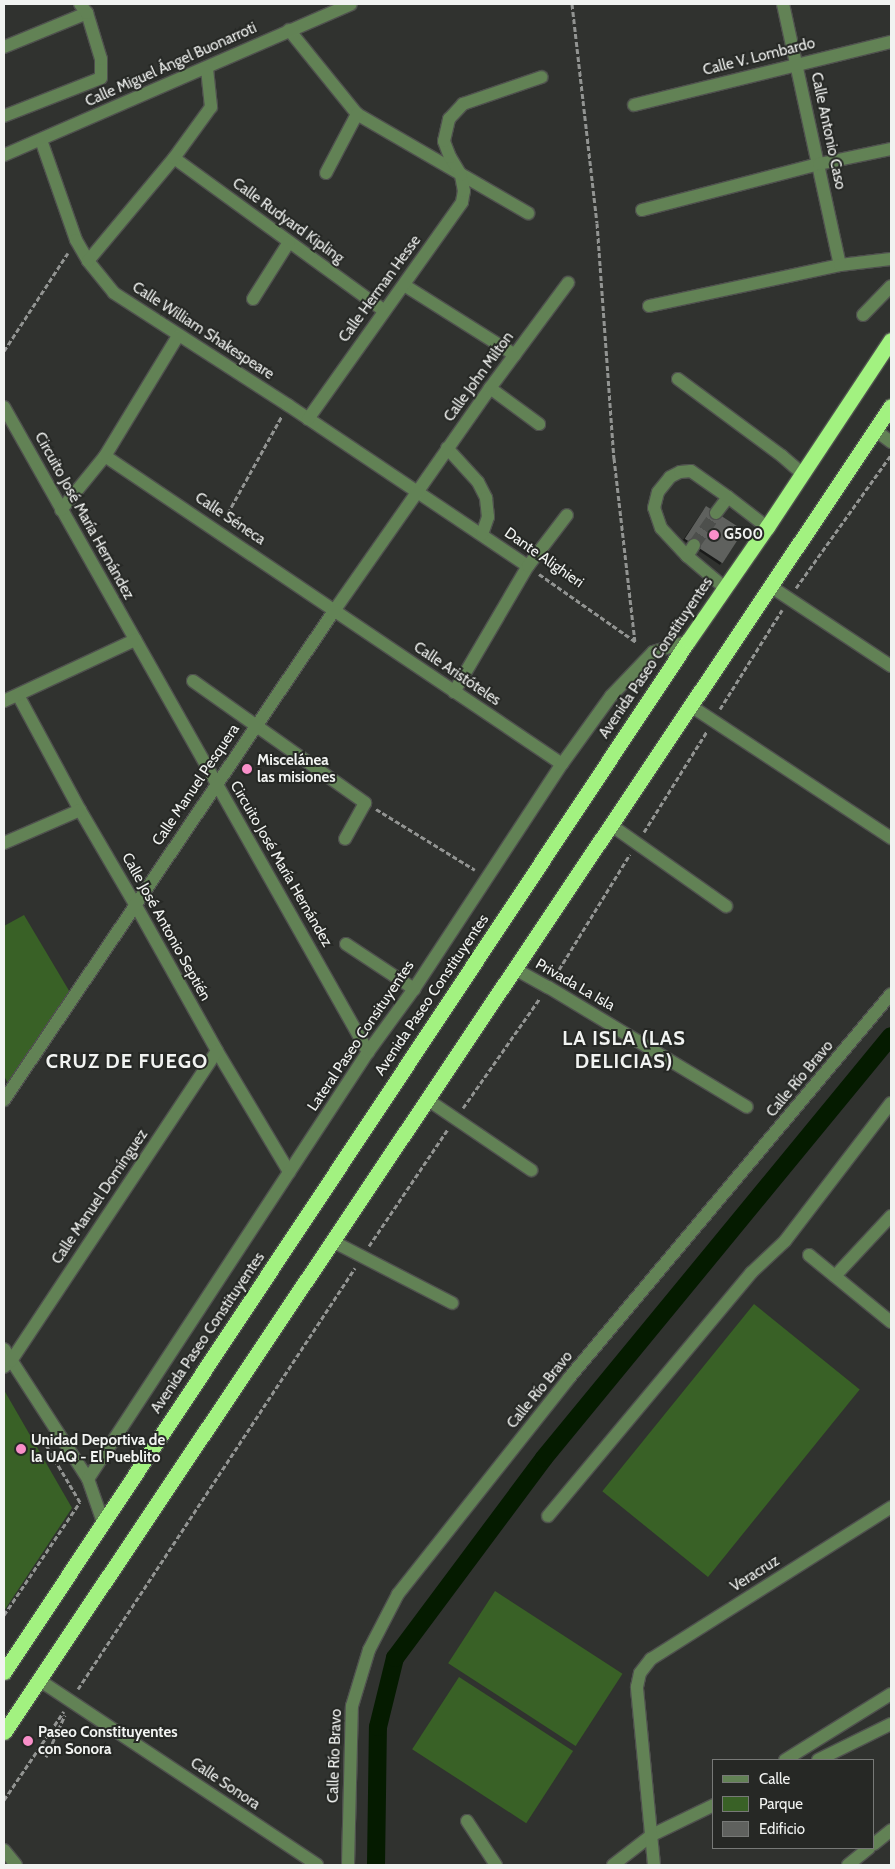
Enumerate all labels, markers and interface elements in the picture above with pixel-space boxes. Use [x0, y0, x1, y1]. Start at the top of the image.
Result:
street label: Calle Miguel Ángel Buonarroti [83, 19, 259, 111]
street label: Calle V. Lombardo [701, 34, 817, 80]
street label: Calle Antonio Caso [807, 71, 849, 191]
street label: Calle Rudyard Kipling [229, 175, 347, 267]
street label: Calle Herman Hesse [335, 232, 425, 346]
street label: Calle William Shakespeare [129, 278, 277, 384]
street label: Calle John Milton [440, 329, 518, 425]
street label: Circuito José María Hernández [30, 429, 138, 603]
street label: Calle Séneca [191, 489, 269, 549]
street label: Dante Alighieri [501, 524, 587, 592]
place label: G500 [724, 526, 763, 544]
marker: G500 [708, 529, 720, 541]
street label: Avenida Paseo Constituyentes [595, 574, 717, 742]
street label: Calle Aristóteles [410, 638, 504, 710]
street label: Calle Manuel Pesquera [149, 721, 243, 849]
place label: Miscelánea las misiones [257, 751, 336, 786]
marker: Miscelánea las misiones [241, 763, 253, 775]
street label: Circuito José María Hernández [226, 778, 336, 950]
street label: Calle José Antonio Septién [118, 850, 214, 1004]
street label: Avenida Paseo Constituyentes [371, 911, 493, 1079]
street label: Privada La Isla [532, 955, 618, 1015]
street label: Lateral Paseo Consituyentes [304, 957, 418, 1115]
district label: LA ISLA (LAS DELICIAS) [561, 1026, 687, 1073]
street label: Calle Río Bravo [763, 1037, 837, 1121]
district label: CRUZ DE FUEGO [44, 1049, 210, 1073]
street label: Calle Manuel Domínguez [48, 1126, 152, 1268]
street label: Avenida Paseo Constituyentes [147, 1249, 269, 1417]
street label: Calle Río Bravo [503, 1348, 577, 1432]
place label: Unidad Deportiva de la UAQ - El Pueblito [31, 1431, 165, 1466]
marker: Unidad Deportiva de la UAQ - El Pueblito [15, 1443, 27, 1455]
street label: Veracruz [727, 1552, 783, 1596]
street label: Calle Río Bravo [324, 1709, 346, 1803]
place label: Paseo Constituyentes con Sonora [38, 1723, 178, 1758]
marker: Paseo Constituyentes con Sonora [22, 1735, 34, 1747]
street label: Calle Sonora [187, 1754, 263, 1814]
legend [712, 1759, 875, 1849]
text: Calle [759, 1770, 790, 1788]
text: Parque [759, 1795, 803, 1813]
text: Edificio [759, 1820, 805, 1838]

